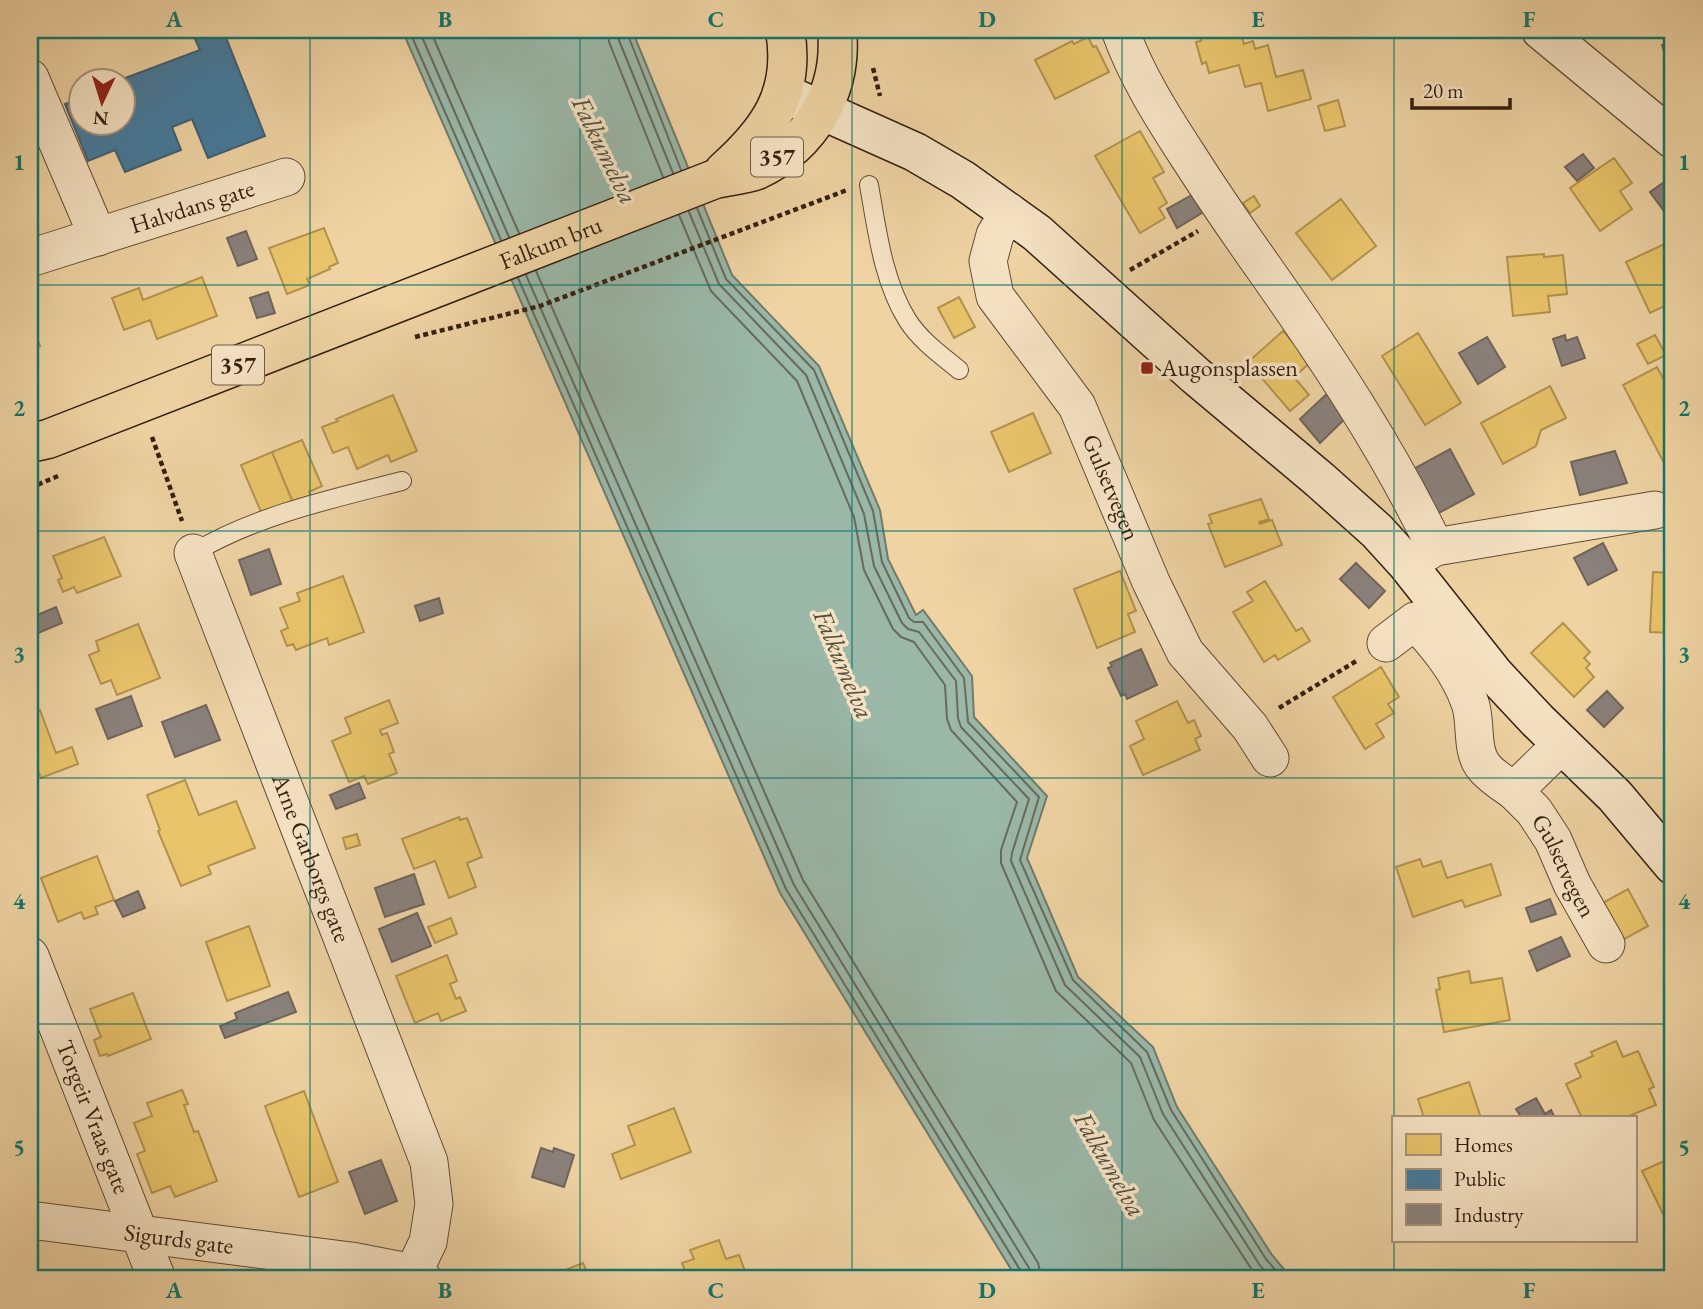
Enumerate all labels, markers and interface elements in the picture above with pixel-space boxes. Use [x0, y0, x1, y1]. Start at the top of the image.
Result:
text: A [165, 4, 183, 34]
text: B [438, 4, 452, 34]
text: C [708, 4, 724, 34]
text: D [978, 4, 996, 34]
text: E [1251, 4, 1265, 34]
text: F [1523, 4, 1536, 34]
north arrow [66, 66, 136, 136]
scale bar [1412, 66, 1510, 110]
text: 20 m [1423, 77, 1464, 104]
water label: Falkumelva [564, 90, 646, 210]
text: N [92, 105, 109, 131]
road number: 357 [751, 138, 803, 176]
text: 1 [13, 147, 25, 177]
text: 1 [1678, 147, 1690, 177]
street label: Halvdans gate [126, 172, 258, 240]
street label: Falkum bru [495, 209, 607, 277]
road number: 357 [212, 346, 264, 384]
place label: Augonsplassen [1160, 352, 1298, 383]
marker: Augonsplassen [1139, 360, 1155, 376]
text: 2 [13, 393, 25, 423]
text: 2 [1678, 393, 1690, 423]
street label: Gulsetvegen [1076, 429, 1148, 545]
water label: Falkumelva [805, 603, 882, 724]
text: 3 [13, 639, 25, 669]
text: 3 [1678, 639, 1690, 669]
street label: Arne Garborgs gate [264, 768, 358, 947]
street label: Gulsetvegen [1525, 808, 1604, 923]
text: 4 [13, 886, 26, 916]
text: 4 [1678, 886, 1691, 916]
street label: Torgeir Vraas gate [50, 1035, 138, 1198]
water label: Falkumelva [1066, 1104, 1154, 1223]
legend [1392, 1116, 1636, 1242]
text: Homes [1454, 1131, 1513, 1158]
text: 5 [13, 1132, 25, 1162]
text: 5 [1678, 1132, 1690, 1162]
text: Public [1454, 1165, 1506, 1192]
text: Industry [1454, 1201, 1524, 1228]
street label: Sigurds gate [122, 1216, 235, 1261]
text: A [165, 1275, 183, 1305]
text: B [438, 1275, 452, 1305]
text: C [708, 1275, 724, 1305]
text: D [978, 1275, 996, 1305]
text: E [1251, 1275, 1265, 1305]
text: F [1523, 1275, 1536, 1305]

